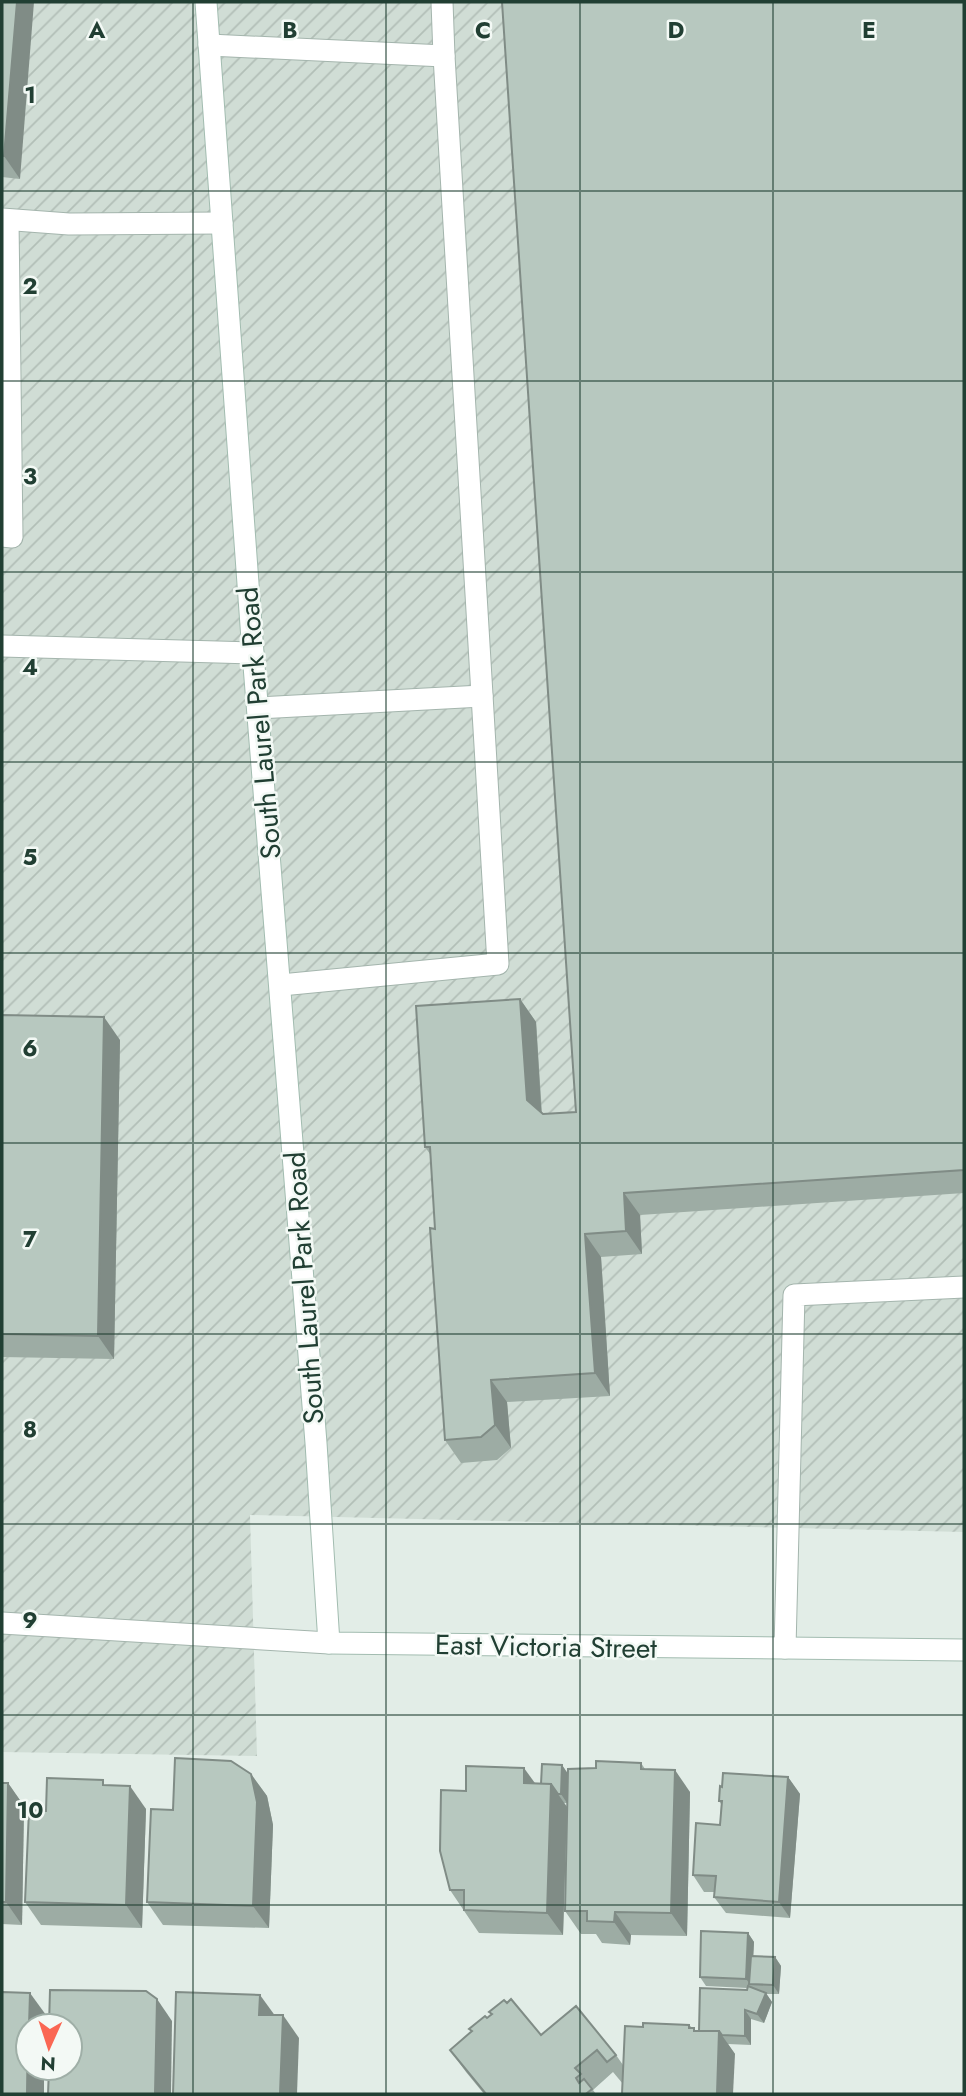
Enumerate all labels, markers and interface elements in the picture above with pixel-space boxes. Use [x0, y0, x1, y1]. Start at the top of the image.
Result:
text: A [88, 13, 106, 47]
text: B [282, 13, 298, 47]
text: C [475, 13, 491, 47]
text: D [668, 13, 685, 47]
text: E [862, 13, 876, 47]
text: 1 [24, 78, 36, 112]
text: 2 [22, 269, 38, 303]
text: 3 [23, 459, 37, 493]
street label: South Laurel Park Road [227, 585, 292, 861]
text: 4 [22, 650, 38, 684]
text: 5 [23, 840, 37, 874]
text: 6 [22, 1031, 38, 1065]
street label: South Laurel Park Road [275, 1150, 334, 1426]
text: 7 [23, 1222, 37, 1256]
text: 8 [23, 1412, 37, 1446]
text: 9 [22, 1603, 38, 1637]
street label: East Victoria Street [435, 1624, 658, 1669]
text: 10 [17, 1793, 43, 1827]
north arrow [14, 2012, 84, 2082]
text: N [40, 2050, 56, 2077]

